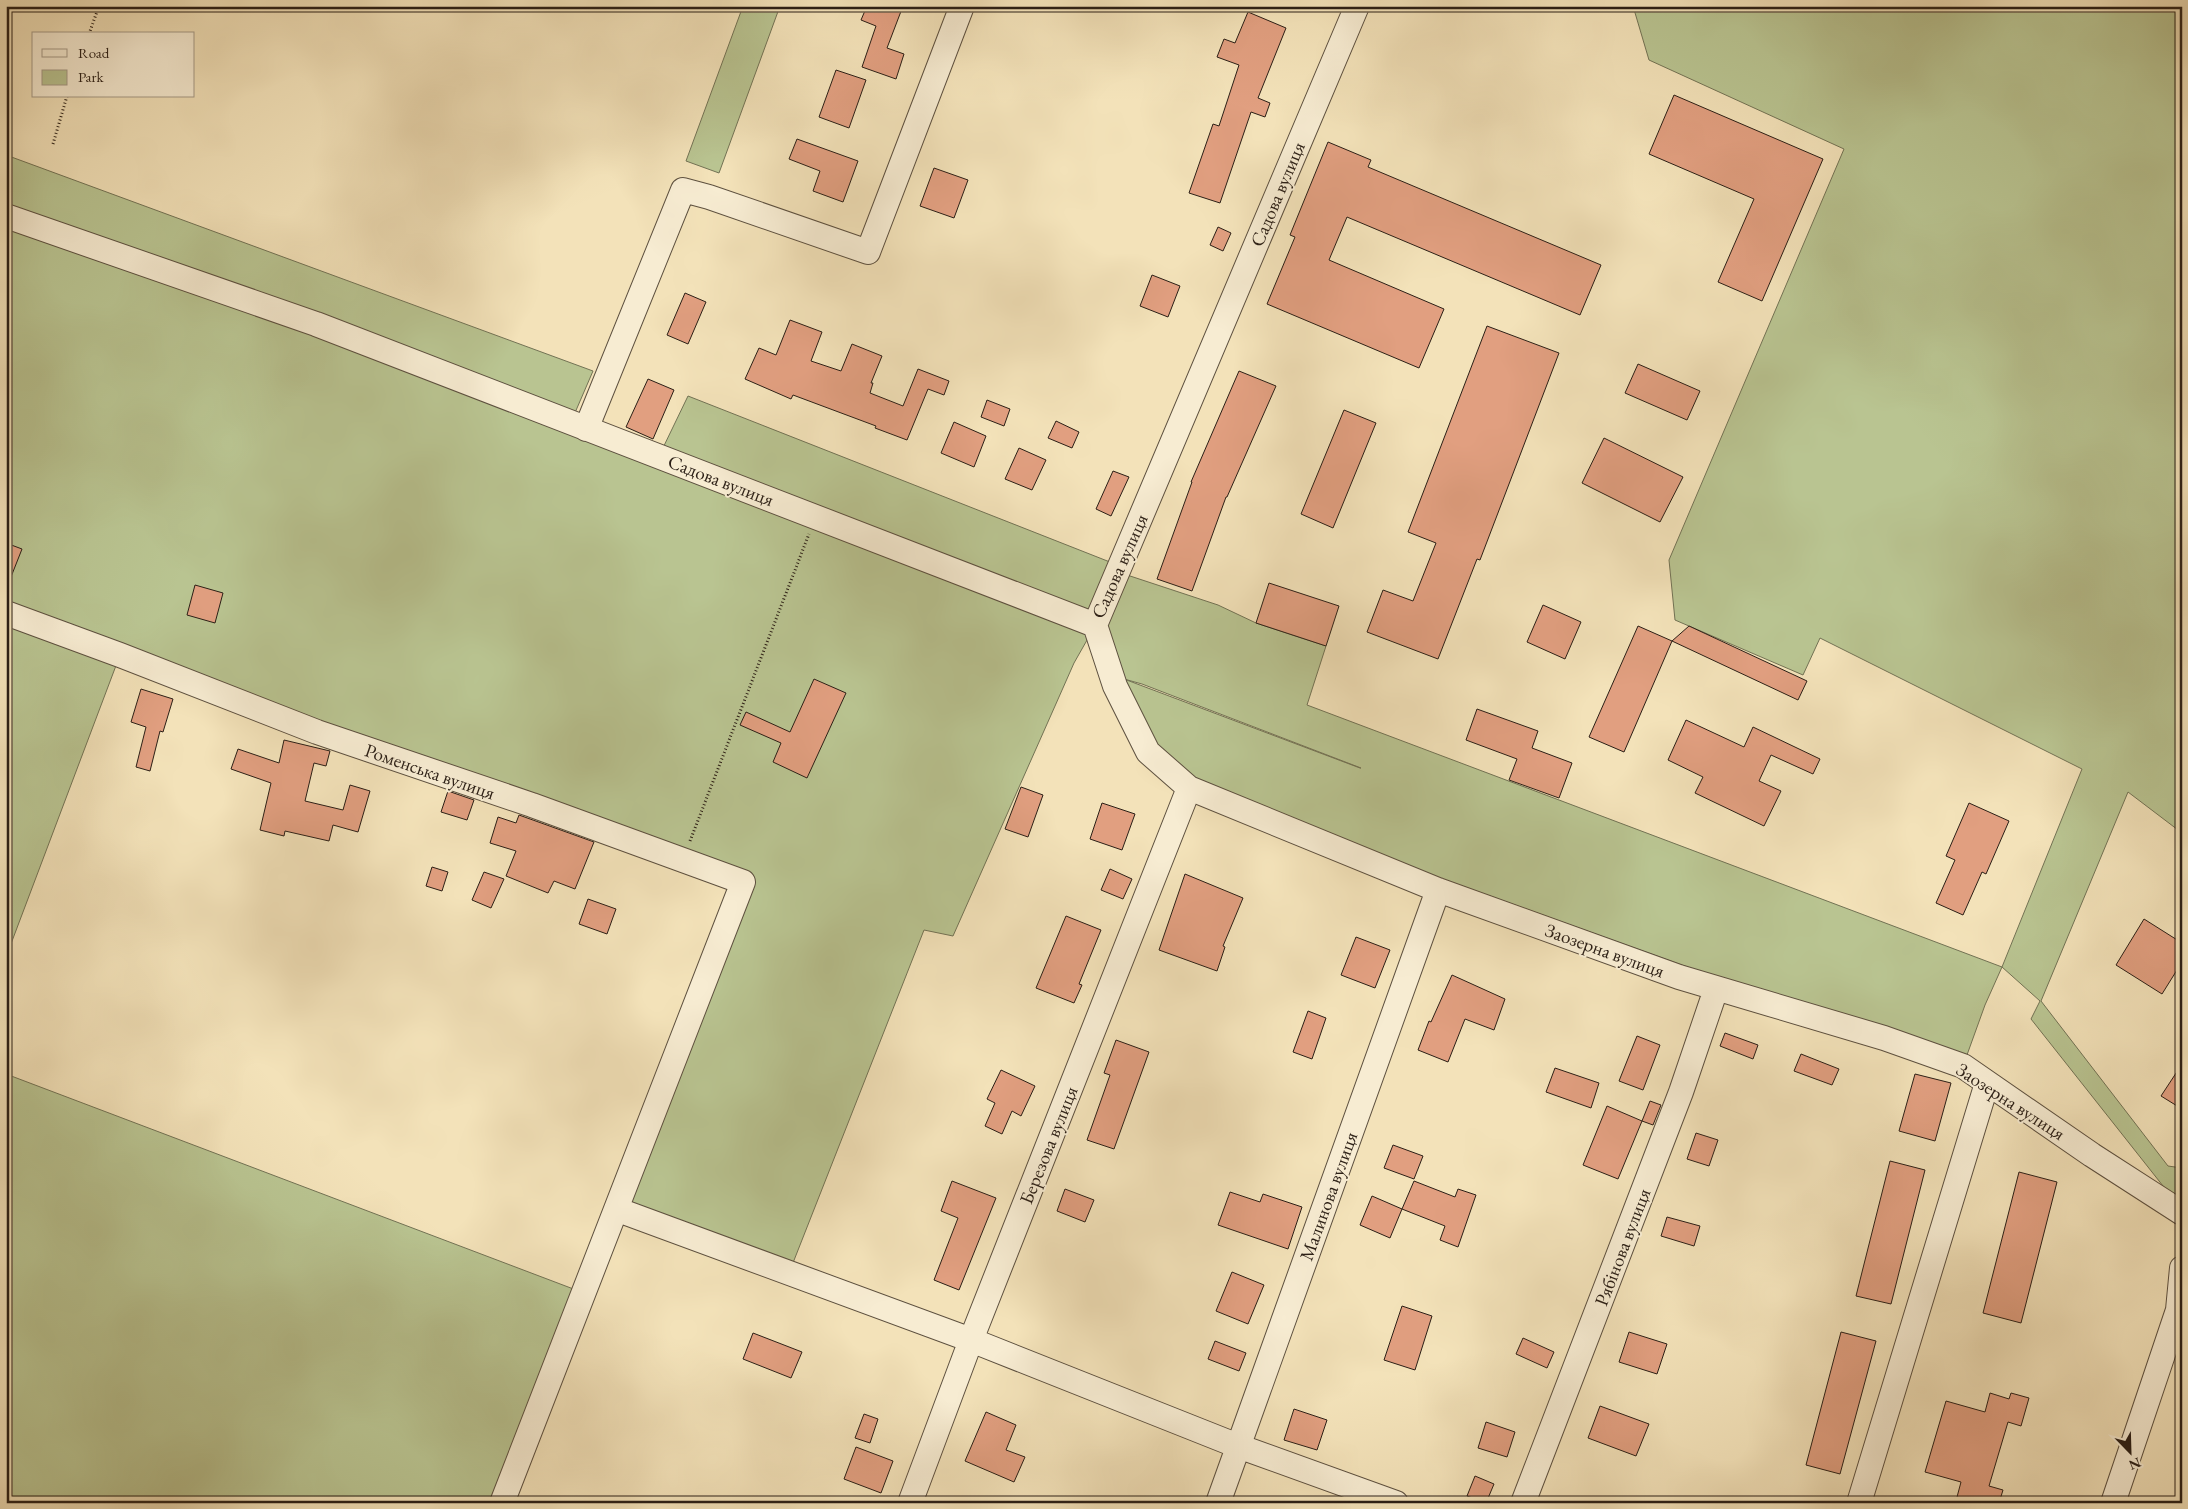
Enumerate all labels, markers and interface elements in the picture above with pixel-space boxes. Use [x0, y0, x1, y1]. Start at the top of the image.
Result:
legend [32, 32, 195, 98]
text: Road [78, 43, 110, 62]
text: Park [78, 67, 105, 86]
street label: Садова вулиця [1244, 137, 1311, 250]
street label: Садова вулиця [664, 449, 778, 512]
street label: Садова вулиця [1085, 510, 1154, 622]
street label: Роменська вулиця [361, 738, 499, 806]
street label: Заозерна вулиця [1542, 917, 1668, 984]
street label: Заозерна вулиця [1951, 1057, 2070, 1146]
street label: Березова вулиця [1013, 1082, 1084, 1208]
street label: Малинова вулиця [1294, 1128, 1364, 1264]
street label: Рябінова вулиця [1589, 1184, 1657, 1310]
north arrow [2106, 1426, 2156, 1476]
text: N [2126, 1453, 2144, 1475]

